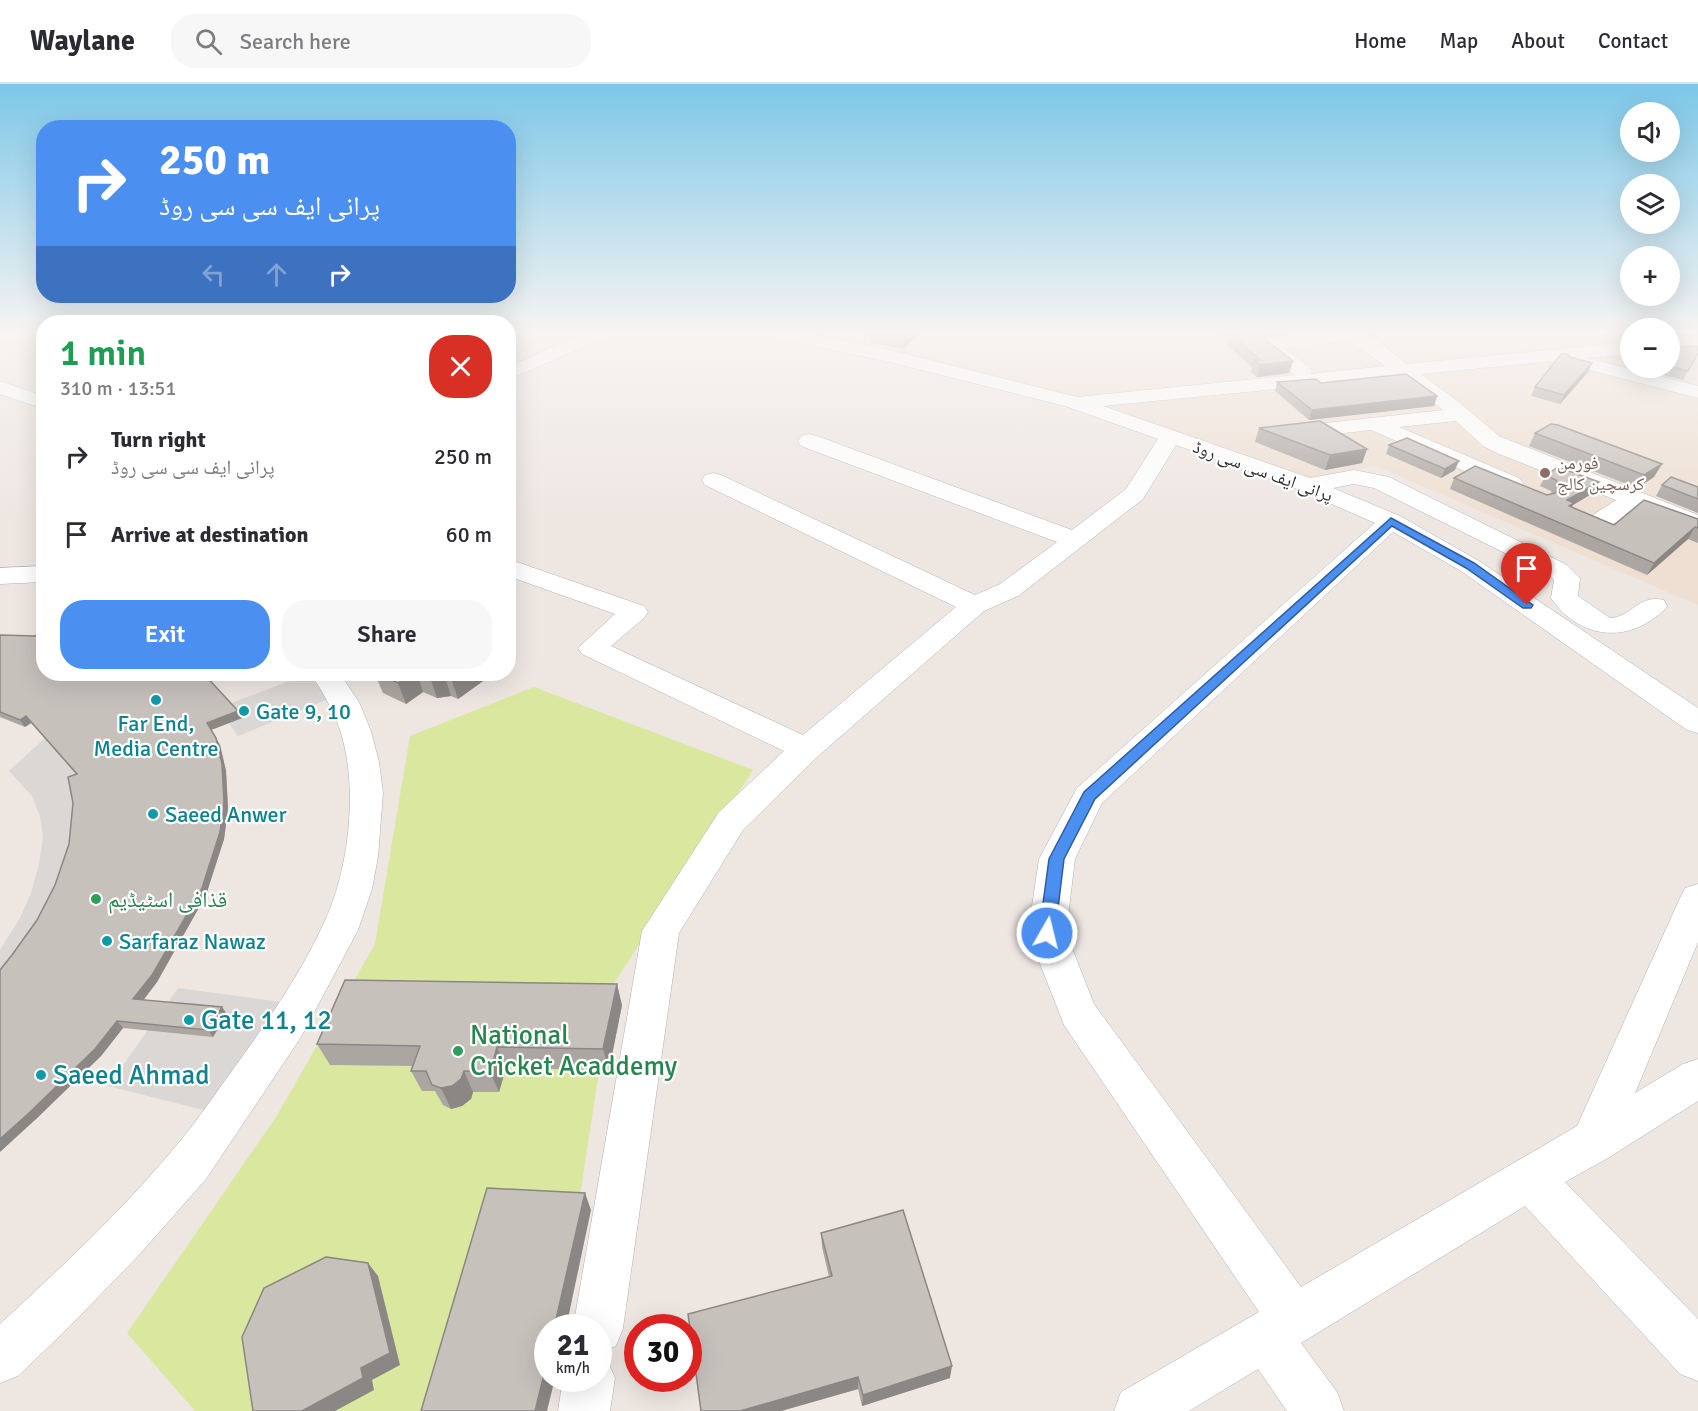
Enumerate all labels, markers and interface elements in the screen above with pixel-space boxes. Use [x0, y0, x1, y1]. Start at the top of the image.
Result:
search box [171, 14, 591, 68]
text: Waylane [30, 24, 135, 58]
icon: search [192, 25, 225, 58]
text: Search here [240, 28, 351, 55]
text: Home [1354, 28, 1407, 54]
text: Map [1440, 28, 1478, 54]
text: About [1511, 28, 1565, 54]
text: Contact [1598, 28, 1668, 54]
map controls [1620, 102, 1680, 378]
button: sound [1620, 102, 1680, 162]
text: 250 m [159, 135, 270, 186]
icon: right [60, 144, 138, 222]
button: layers [1620, 174, 1680, 234]
text: پرانی ایف سی سی روڈ [159, 190, 380, 223]
button: + [1620, 246, 1680, 306]
icon: left [197, 258, 230, 291]
icon: ahead [260, 258, 293, 291]
icon: right [323, 258, 356, 291]
button: − [1620, 318, 1680, 378]
text: 1 min [60, 331, 146, 376]
button: close [429, 335, 492, 398]
text: 310 m · 13:51 [60, 376, 176, 401]
text: Turn right [111, 426, 206, 453]
street label: پرانی ایف سی سی روڈ [1190, 435, 1336, 507]
icon: right [60, 440, 93, 473]
text: 250 m [434, 443, 492, 470]
place label: فورمن کرسچین کالج [1557, 452, 1645, 496]
text: پرانی ایف سی سی روڈ [111, 455, 275, 480]
marker: فورمن کرسچین کالج [1538, 466, 1552, 480]
icon: arrive [60, 518, 93, 551]
text: Arrive at destination [111, 521, 308, 548]
text: 60 m [446, 521, 492, 548]
pin [1501, 543, 1552, 605]
icon: arrive [1510, 552, 1543, 585]
button: Exit [60, 600, 270, 669]
button: Share [282, 600, 492, 669]
marker: Far End, Media Centre [149, 693, 163, 707]
place label: Gate 9, 10 [256, 698, 351, 725]
marker: Gate 9, 10 [237, 704, 251, 718]
place label: Far End, Media Centre [94, 710, 218, 762]
place label: Saeed Anwer [165, 801, 287, 828]
marker: Saeed Anwer [146, 807, 160, 821]
place label: قذافی اسٹیڈیم [108, 886, 227, 914]
marker: قذافی اسٹیڈیم [89, 892, 103, 906]
position arrow [1015, 901, 1079, 965]
place label: Sarfaraz Nawaz [119, 928, 266, 955]
marker: Sarfaraz Nawaz [100, 934, 114, 948]
place label: Gate 11, 12 [201, 1004, 332, 1037]
marker: Gate 11, 12 [182, 1013, 196, 1027]
place label: National Cricket Acaddemy [470, 1019, 678, 1083]
marker: National Cricket Acaddemy [451, 1044, 465, 1058]
place label: Saeed Ahmad [53, 1059, 209, 1092]
marker: Saeed Ahmad [34, 1068, 48, 1082]
speed limit sign: 30 [624, 1314, 702, 1392]
text: 21 [557, 1327, 589, 1364]
text: km/h [556, 1359, 590, 1377]

